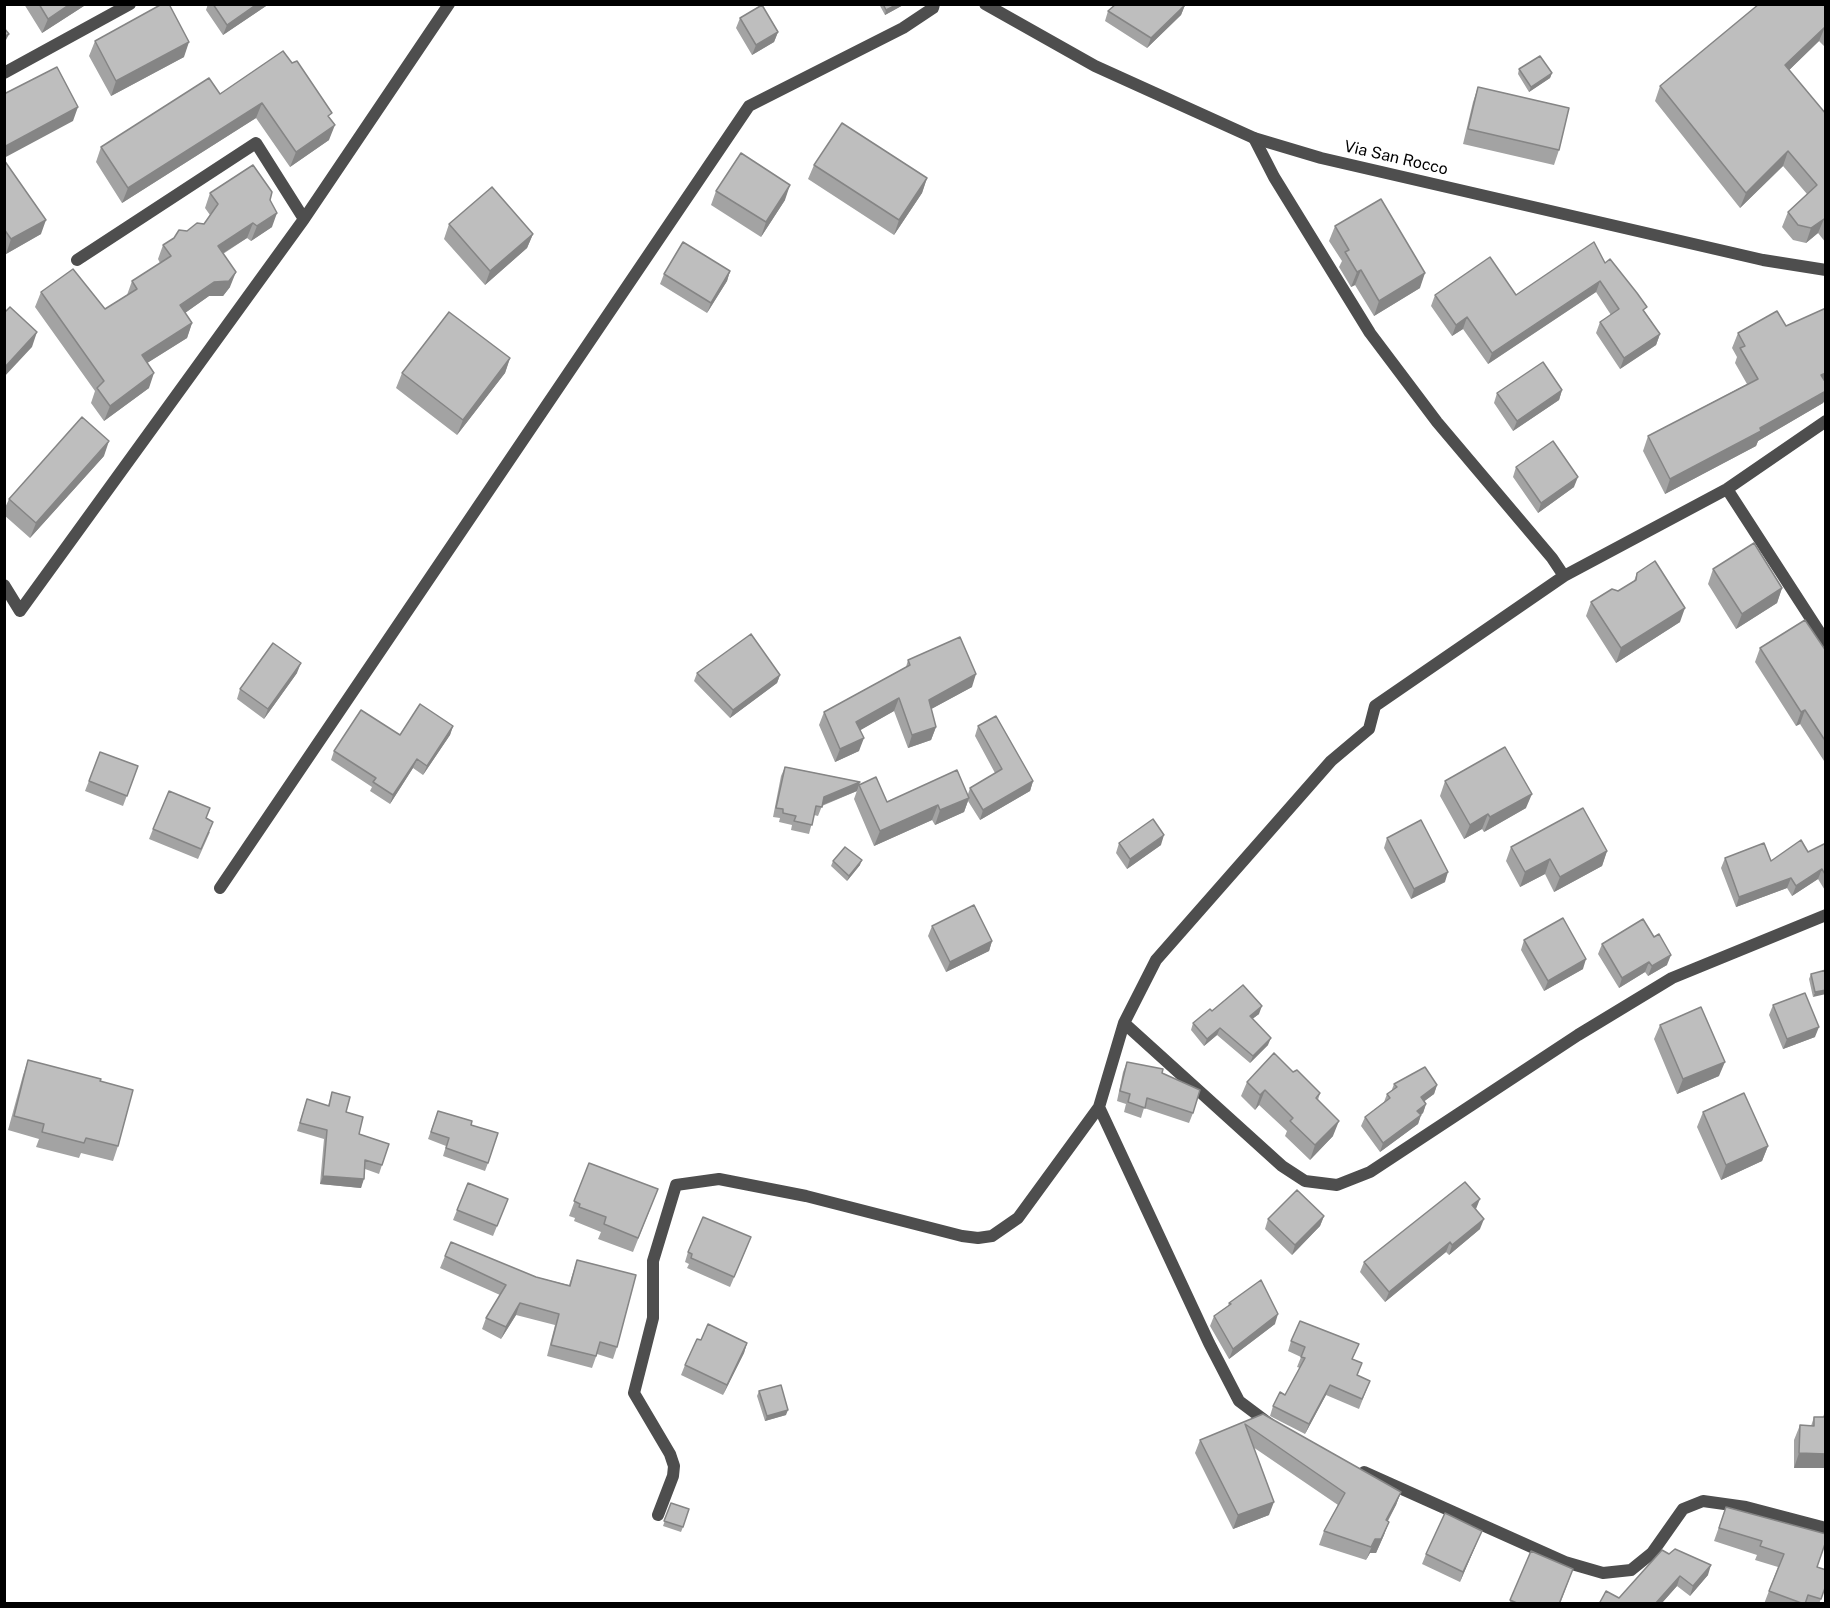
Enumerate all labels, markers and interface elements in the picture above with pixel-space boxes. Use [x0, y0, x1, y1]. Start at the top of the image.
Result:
street label: Via San Rocco [1342, 137, 1450, 179]

